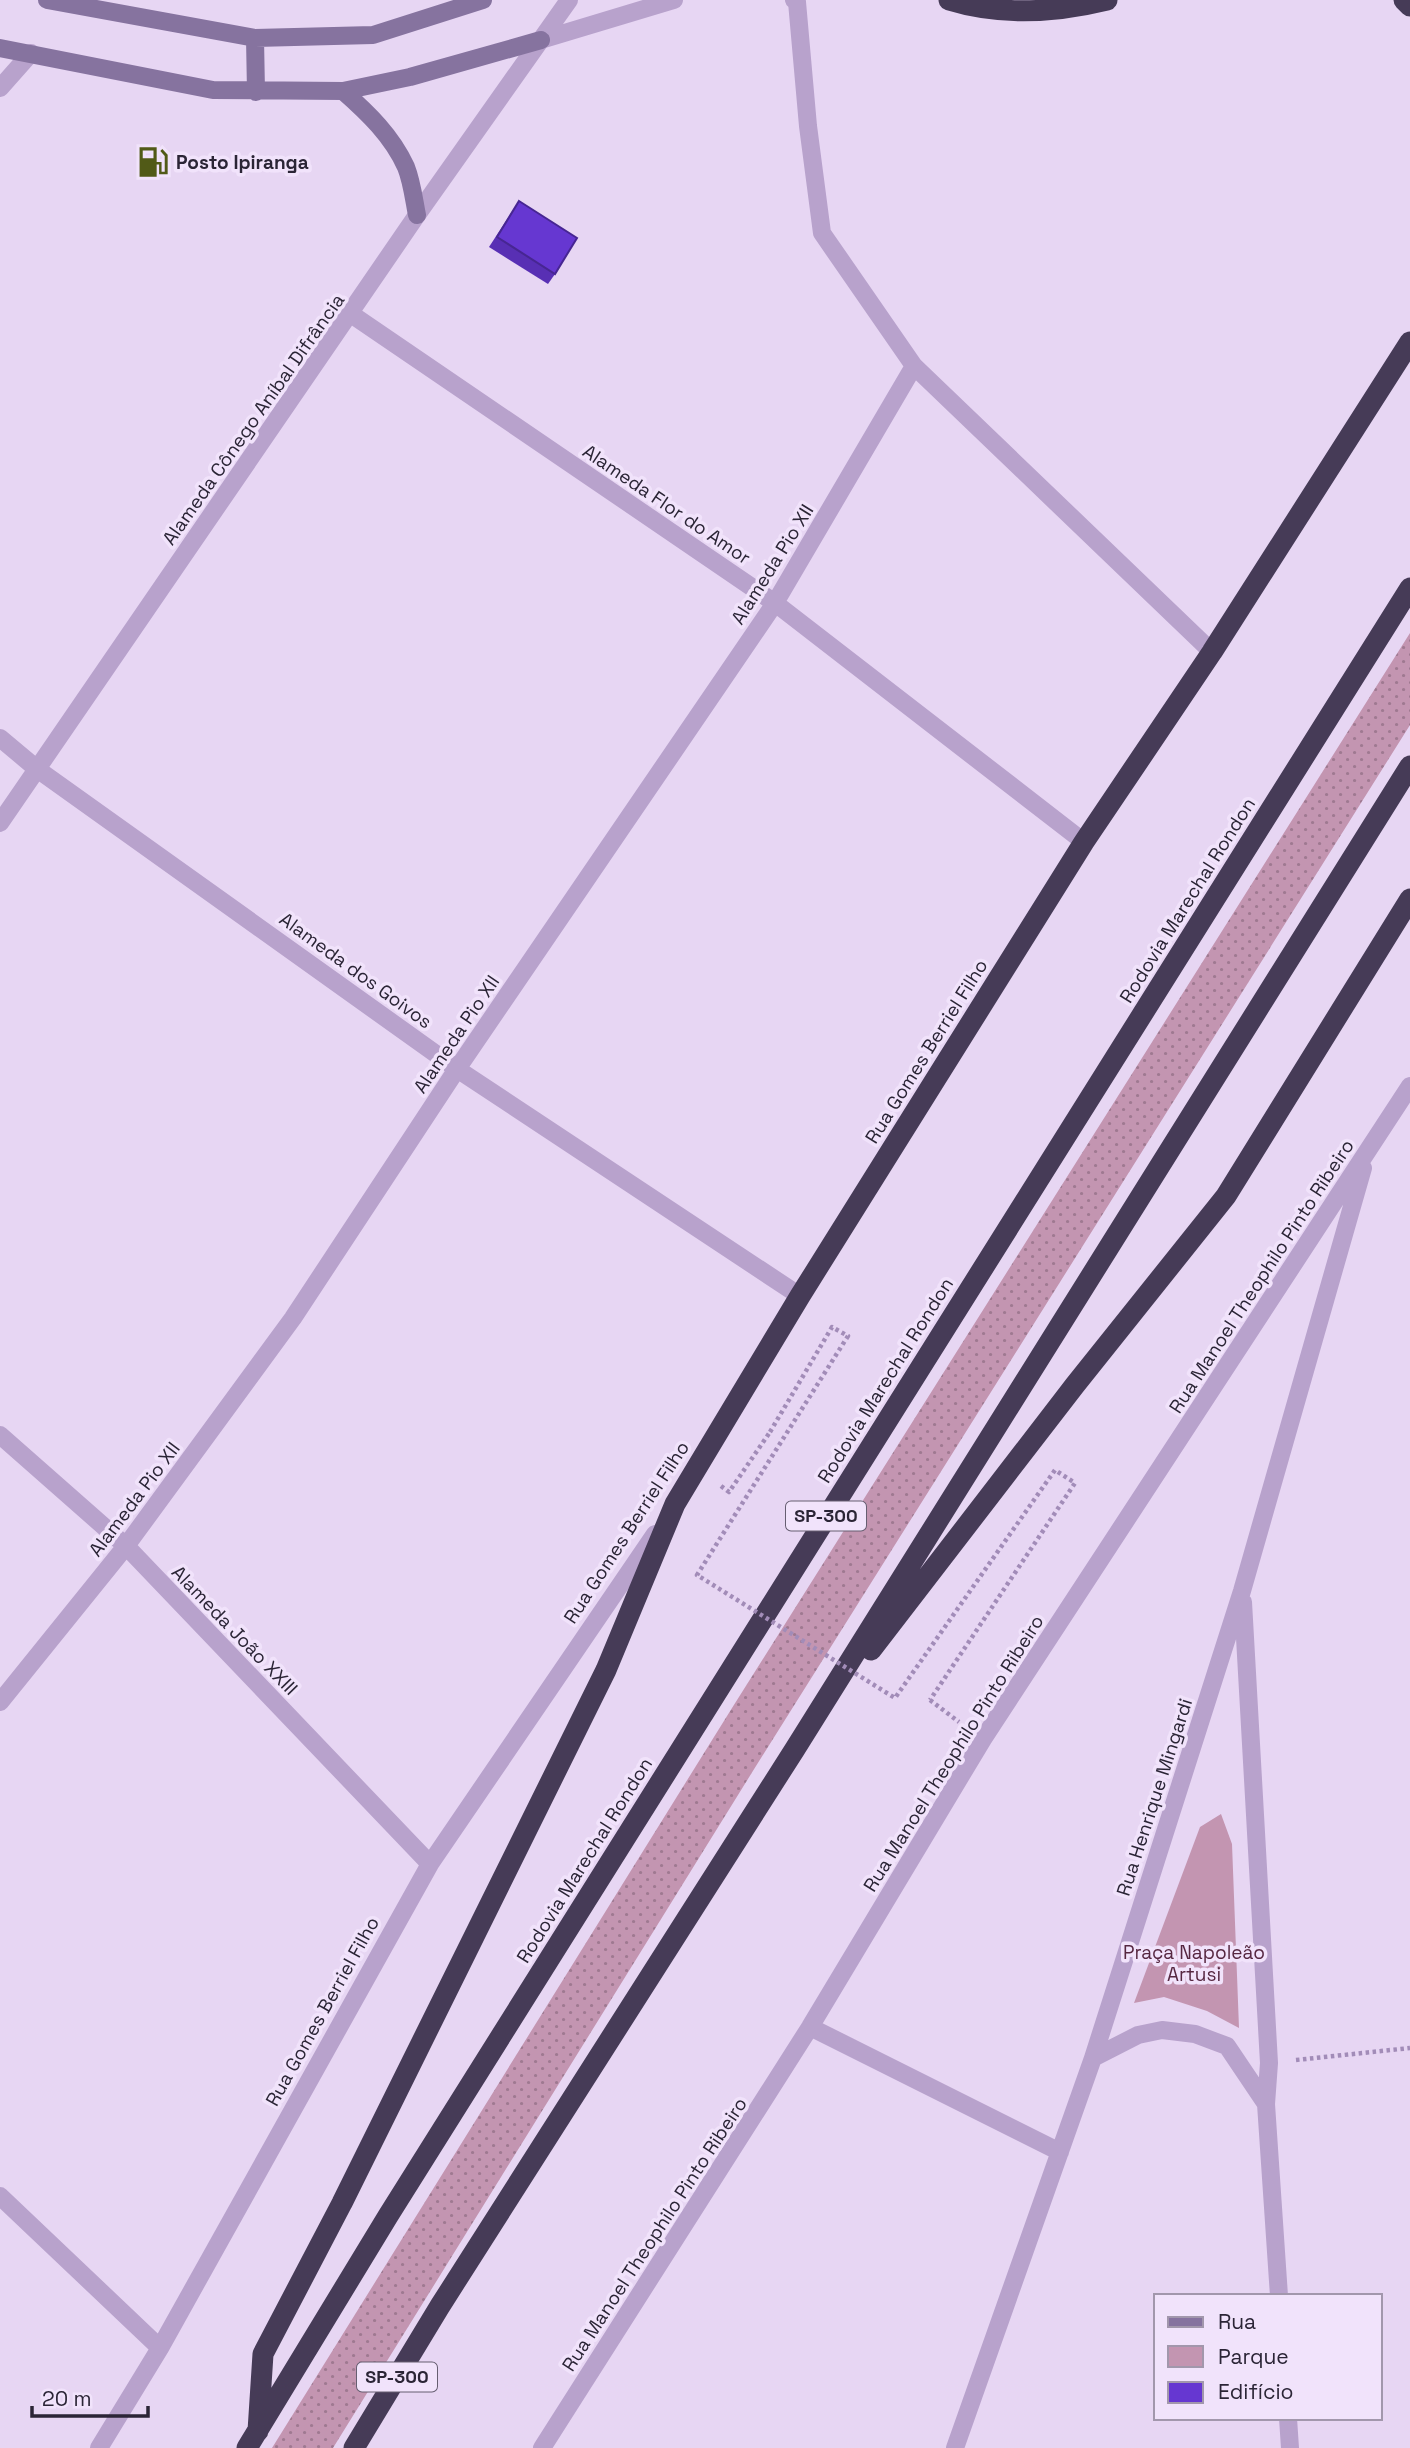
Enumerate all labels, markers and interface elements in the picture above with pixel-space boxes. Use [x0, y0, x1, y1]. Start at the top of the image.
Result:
fuel station icon: Posto Ipiranga [136, 145, 170, 179]
place label: Posto Ipiranga [176, 150, 309, 175]
street label: Alameda Cônego Aníbal Difrância [157, 289, 350, 550]
street label: Alameda Flor do Amor [578, 439, 756, 570]
street label: Alameda Pio XII [725, 499, 819, 629]
street label: Rodovia Marechal Rondon [1114, 793, 1261, 1008]
street label: Alameda dos Goivos [274, 907, 437, 1034]
street label: Rua Gomes Berriel Filho [859, 954, 993, 1148]
street label: Alameda Pio XII [408, 970, 505, 1098]
street label: Rua Manoel Theophilo Pinto Ribeiro [1163, 1134, 1360, 1418]
street label: Rodovia Marechal Rondon [812, 1273, 959, 1488]
street label: Rua Gomes Berriel Filho [558, 1436, 695, 1628]
street label: Alameda Pio XII [83, 1437, 186, 1562]
road number: SP-300 [786, 1502, 866, 1531]
street label: Alameda João XXIII [166, 1560, 303, 1701]
street label: Rua Manoel Theophilo Pinto Ribeiro [858, 1610, 1049, 1896]
street label: Rua Henrique Mingardi [1111, 1695, 1198, 1899]
street label: Rodovia Marechal Rondon [511, 1753, 658, 1968]
street label: Rua Gomes Berriel Filho [260, 1912, 385, 2110]
park label: Praça Napoleão Artusi [1123, 1940, 1265, 1987]
street label: Rua Manoel Theophilo Pinto Ribeiro [556, 2092, 753, 2376]
legend [1154, 2294, 1382, 2420]
text: Rua [1218, 2308, 1256, 2335]
text: Parque [1218, 2343, 1289, 2370]
road number: SP-300 [357, 2362, 437, 2392]
scale bar [32, 2374, 147, 2418]
text: Edifício [1218, 2378, 1294, 2405]
text: 20 m [42, 2385, 92, 2412]

